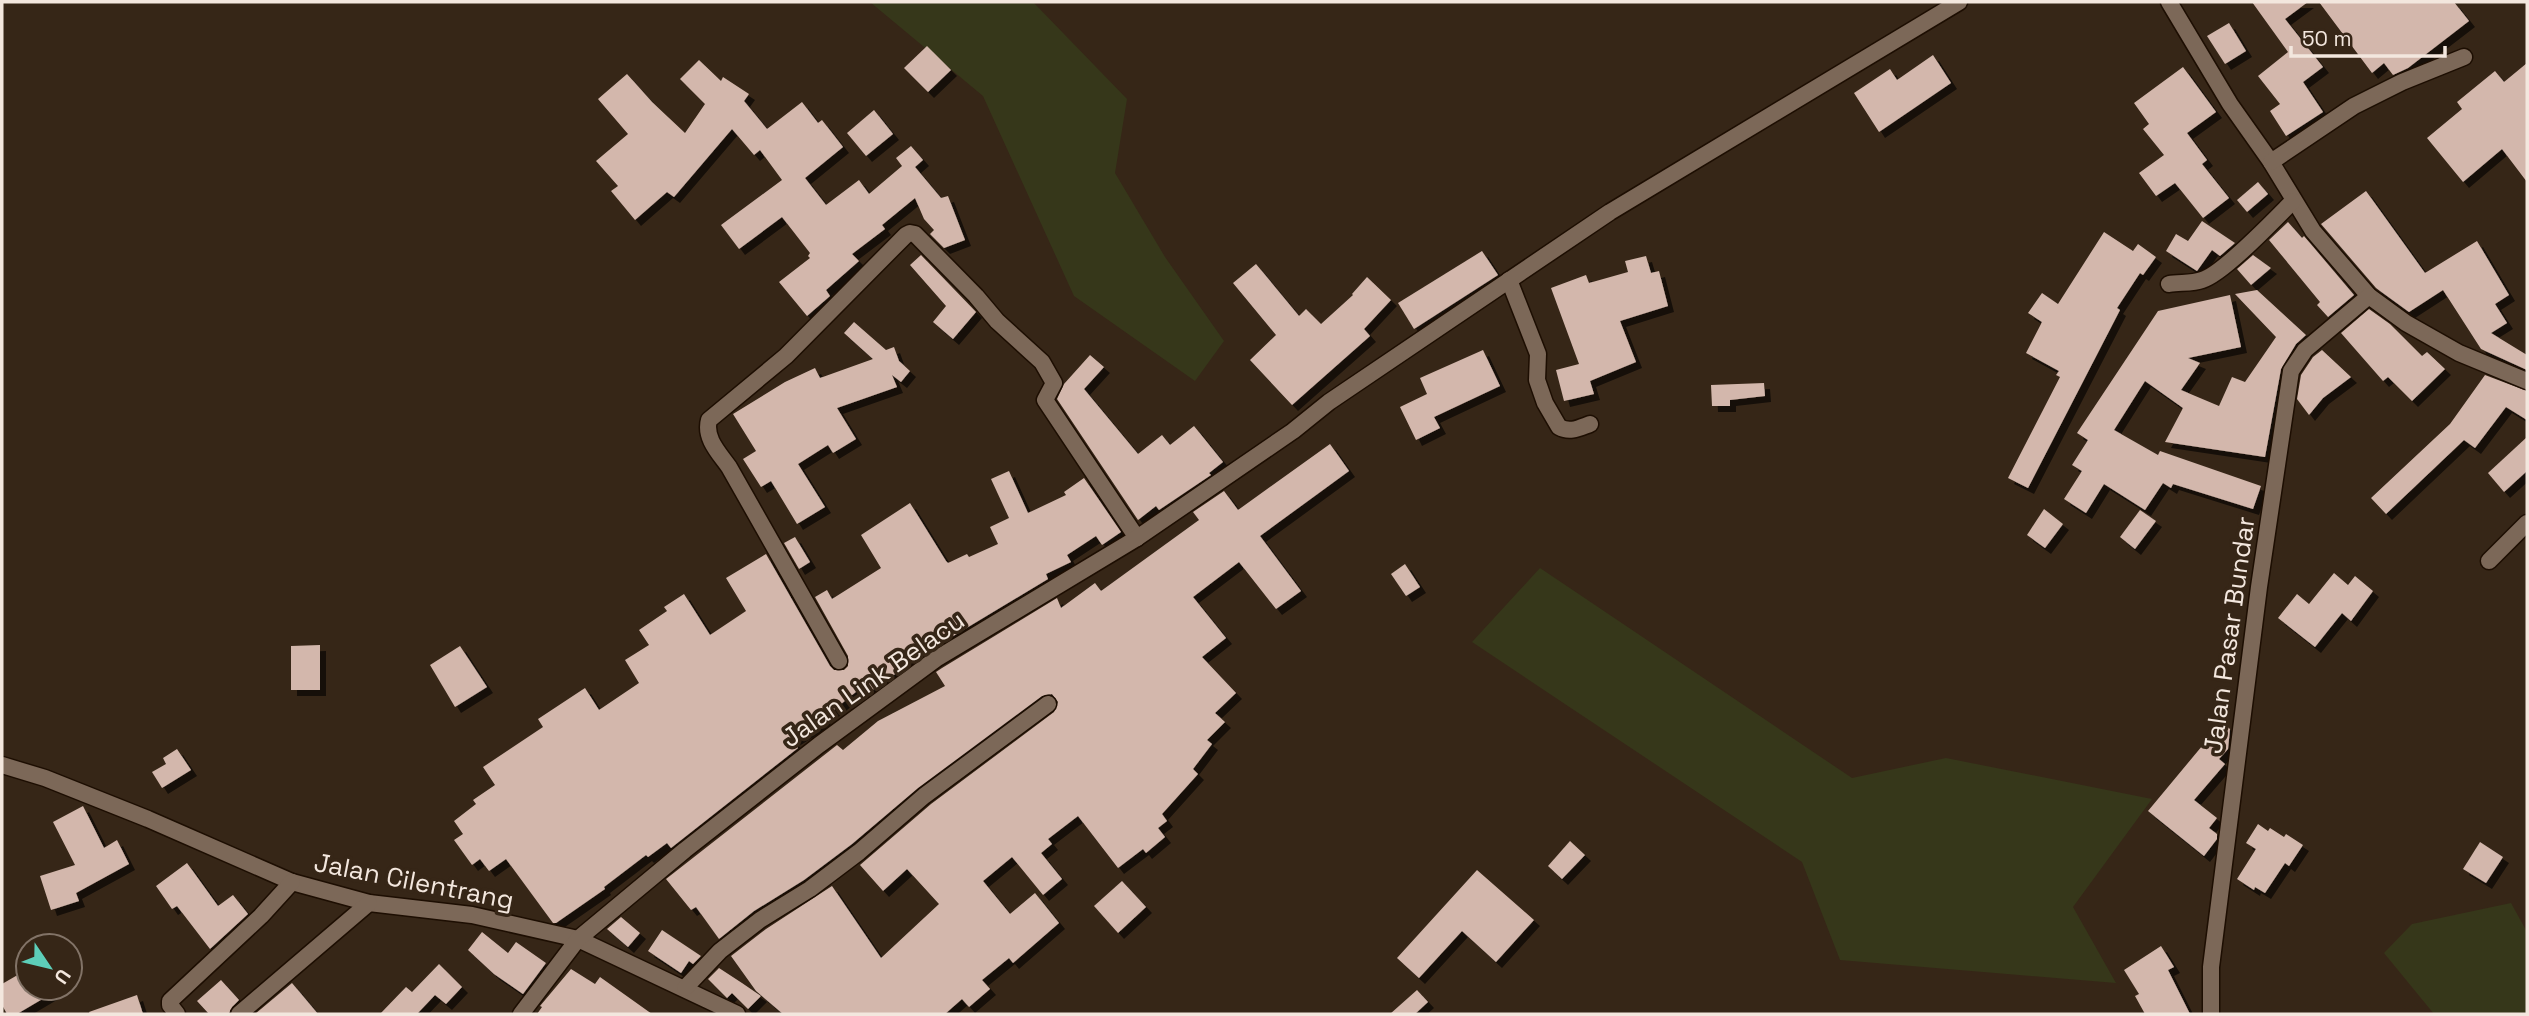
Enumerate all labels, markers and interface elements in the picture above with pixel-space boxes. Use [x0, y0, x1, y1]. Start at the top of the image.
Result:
scale bar [2291, 14, 2445, 58]
text: 50 m [2302, 25, 2352, 52]
street label: Jalan Pasar Bundar [2196, 514, 2262, 756]
street label: Jalan Link Belacu [775, 603, 971, 755]
street label: Jalan Cilentrang [311, 845, 517, 917]
north arrow [14, 932, 84, 1002]
text: U [49, 964, 76, 989]

